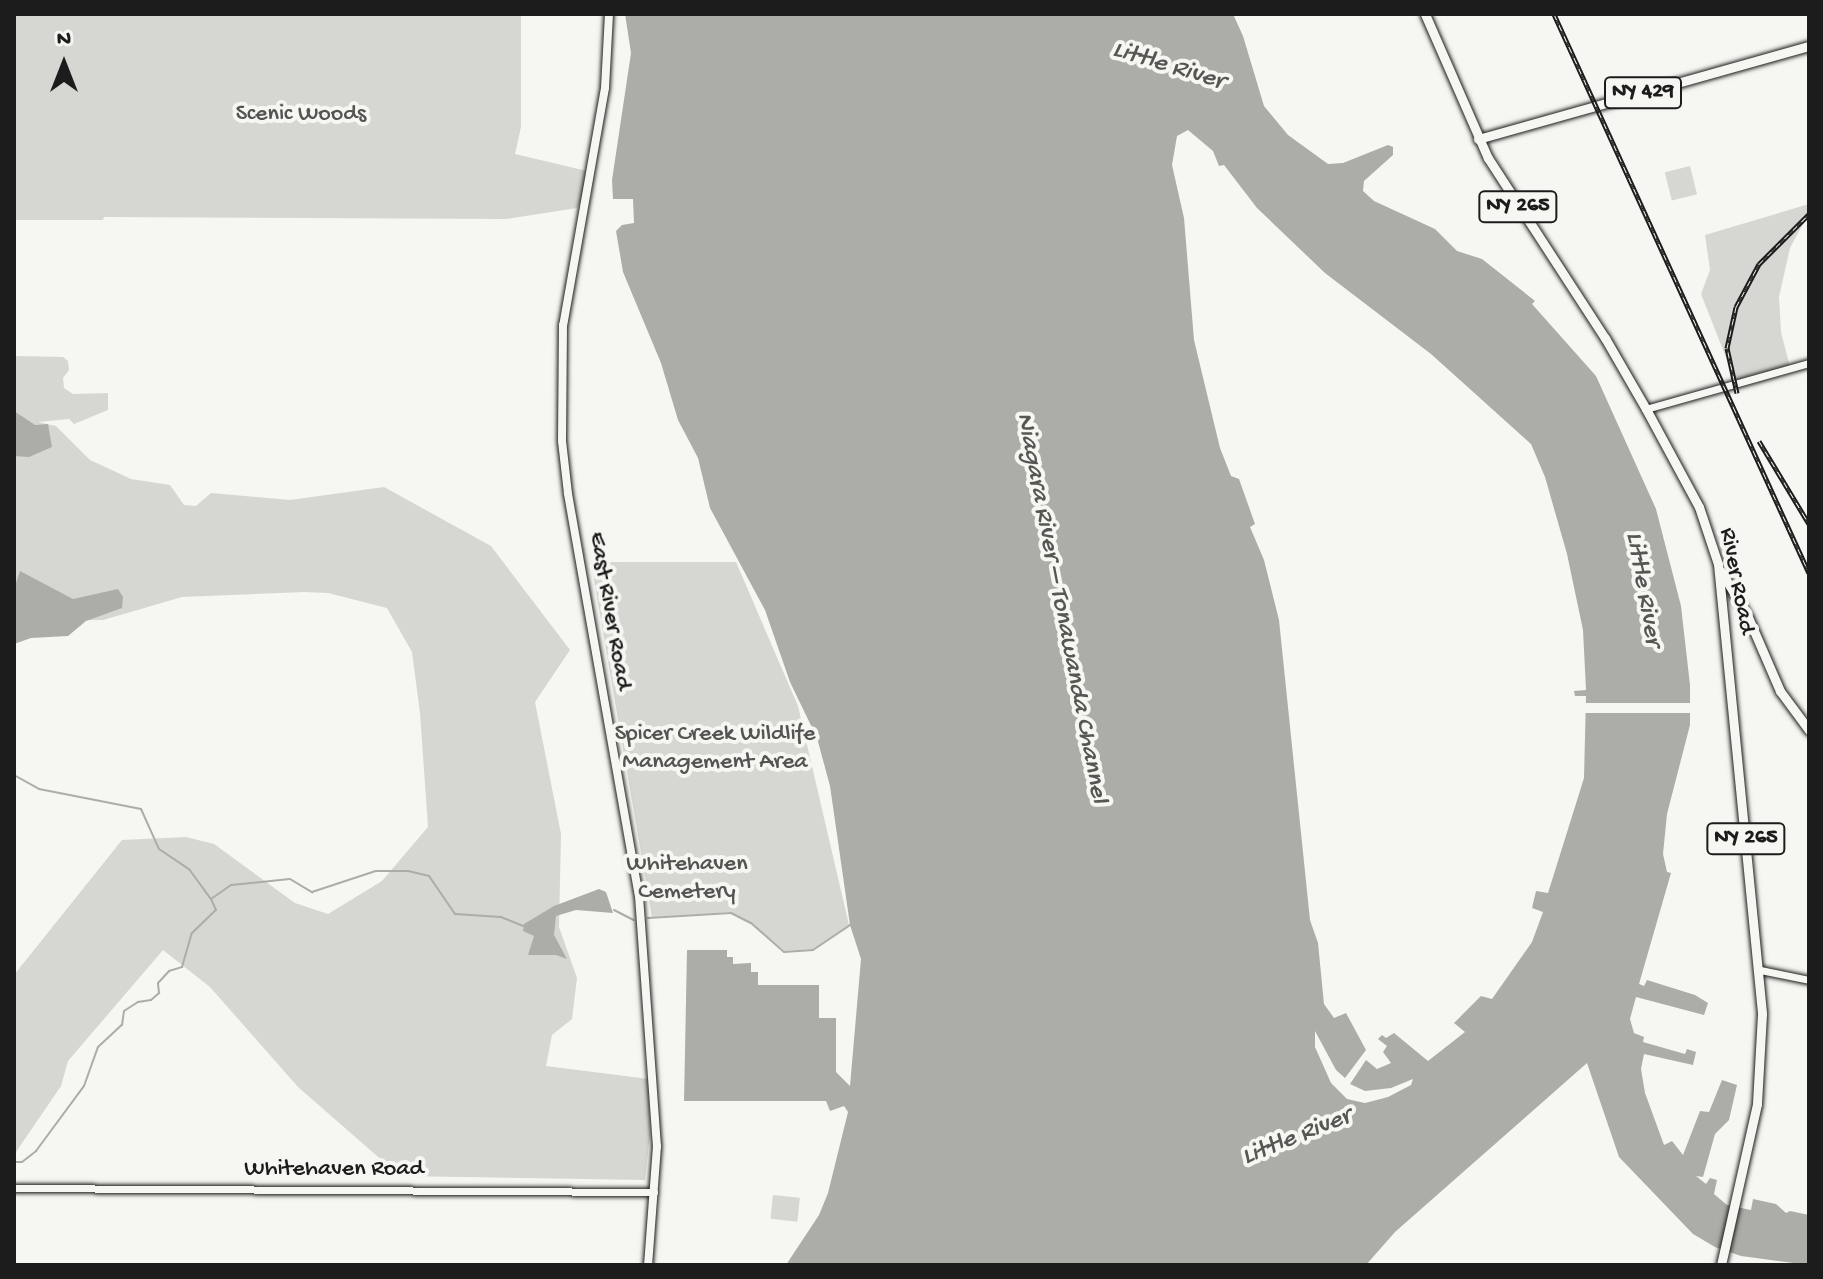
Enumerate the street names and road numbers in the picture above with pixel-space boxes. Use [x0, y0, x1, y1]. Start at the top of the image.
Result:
road number: NY 429 [1603, 75, 1683, 111]
road number: NY 265 [1478, 189, 1558, 225]
street label: River Road [1712, 526, 1760, 636]
street label: East River Road [581, 530, 637, 692]
road number: NY 265 [1706, 821, 1786, 857]
street label: Whitehaven Road [244, 1156, 424, 1184]

